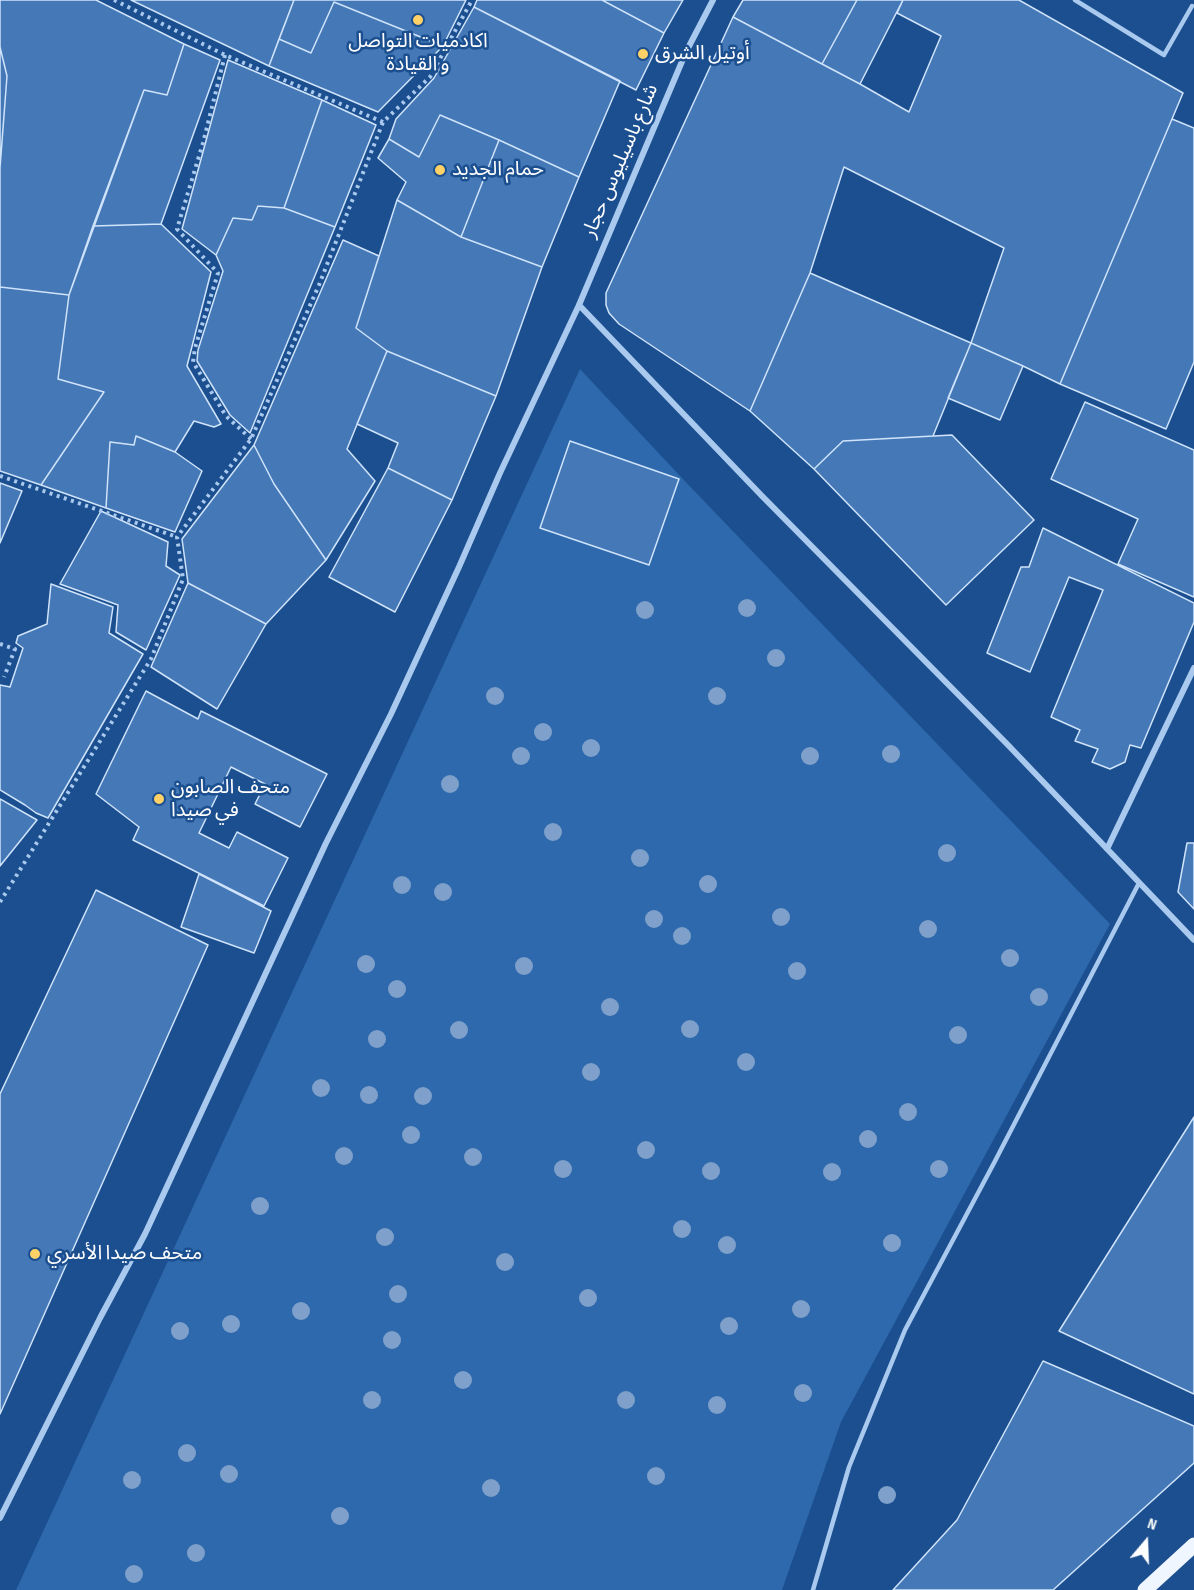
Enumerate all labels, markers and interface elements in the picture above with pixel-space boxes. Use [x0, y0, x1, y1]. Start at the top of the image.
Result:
marker: اكادميات التواصل و القيادة [411, 13, 425, 27]
place label: اكادميات التواصل و القيادة [348, 30, 488, 77]
place label: أوتيل الشرق [655, 42, 750, 66]
marker: أوتيل الشرق [636, 47, 650, 61]
street label: شارع باسيليوس حجار [578, 81, 664, 241]
place label: حمام الجديد [452, 158, 544, 182]
marker: حمام الجديد [433, 163, 447, 177]
place label: متحف الصابون في صيدا [171, 776, 290, 823]
marker: متحف الصابون في صيدا [152, 792, 166, 806]
place label: متحف صيدا الأسري [47, 1242, 202, 1266]
marker: متحف صيدا الأسري [28, 1247, 42, 1261]
north arrow [1116, 1512, 1176, 1572]
text: N [1145, 1514, 1159, 1535]

